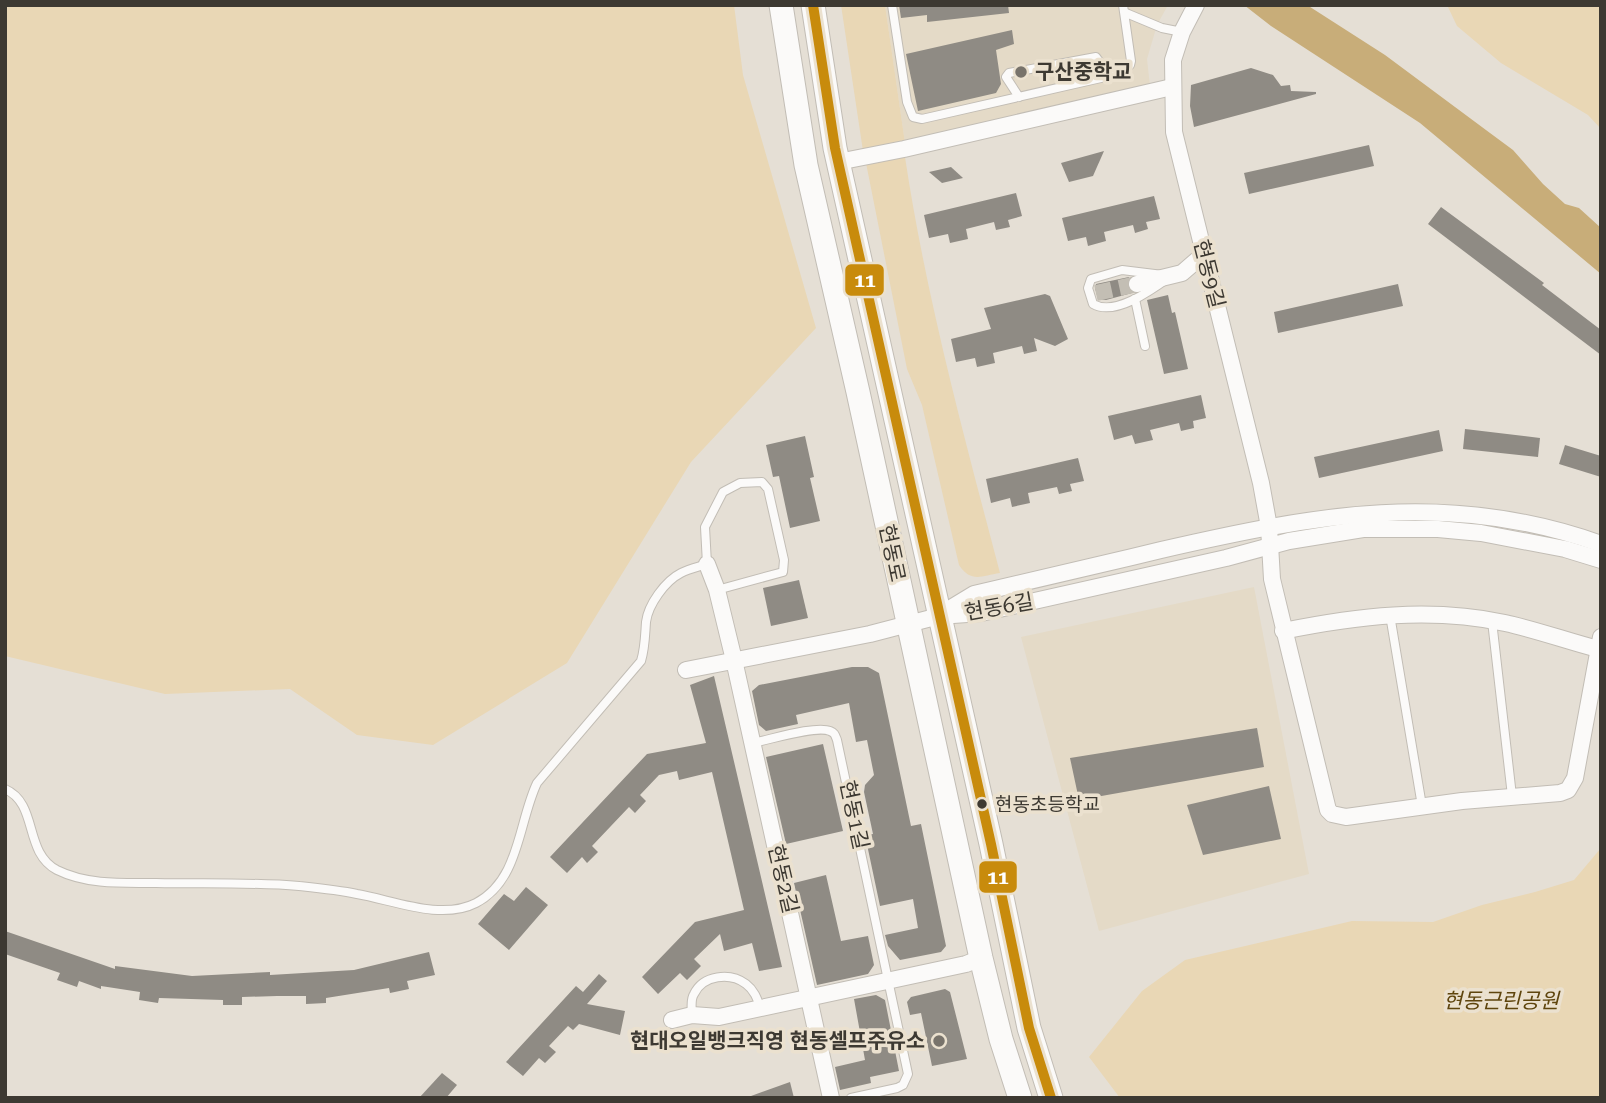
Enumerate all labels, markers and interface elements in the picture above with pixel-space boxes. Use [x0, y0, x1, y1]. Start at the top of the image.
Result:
place label: 구산중학교 [1035, 60, 1132, 84]
marker: 구산중학교 [1013, 64, 1029, 80]
street label: 현동9길 [1189, 237, 1229, 311]
line badge: 11 [844, 263, 885, 297]
text: 11 [854, 269, 876, 292]
street label: 현동로 [874, 522, 910, 584]
street label: 현동6길 [963, 589, 1035, 625]
street label: 현동1길 [835, 778, 873, 852]
place label: 현동초등학교 [995, 793, 1100, 816]
marker: 현동초등학교 [975, 797, 989, 811]
street label: 현동2길 [763, 842, 803, 916]
line badge: 11 [978, 860, 1018, 894]
text: 11 [987, 866, 1009, 889]
park label: 현동근린공원 [1443, 989, 1561, 1013]
place label: 현대오일뱅크직영 현동셀프주유소 [630, 1029, 925, 1053]
marker: 현대오일뱅크직영 현동셀프주유소 [931, 1033, 947, 1049]

